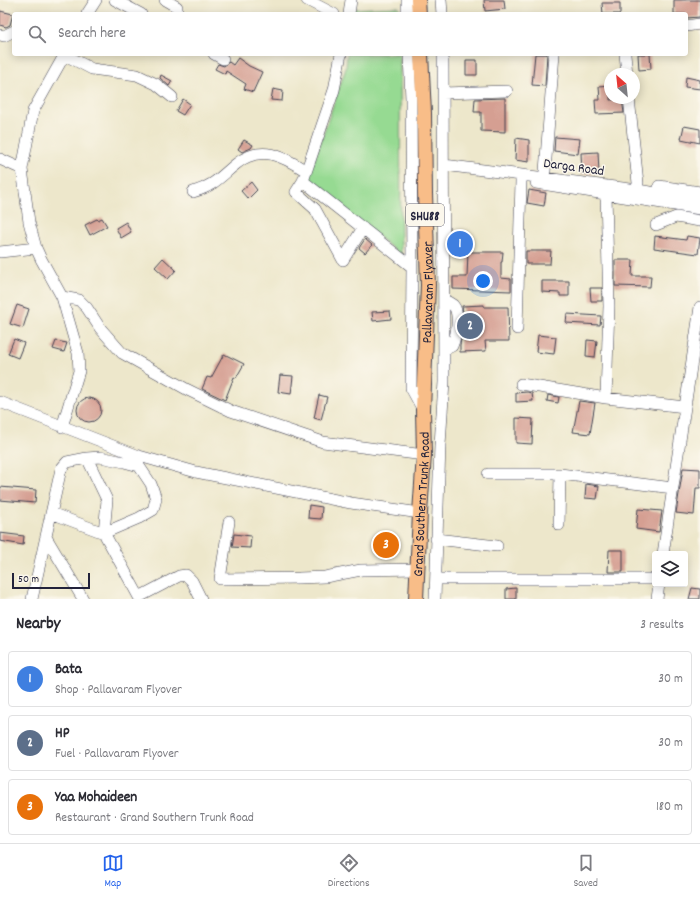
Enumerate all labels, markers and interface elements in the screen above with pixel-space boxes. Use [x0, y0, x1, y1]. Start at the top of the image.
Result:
search box [12, 12, 688, 56]
icon: search [26, 23, 48, 45]
text: Search here [58, 23, 126, 45]
north arrow [604, 68, 640, 104]
street label: Darga Road [542, 154, 605, 182]
road number: SHU88 [406, 204, 444, 226]
pin: 1 [447, 229, 473, 259]
street label: Pallavaram Flyover [418, 240, 440, 344]
your location [473, 271, 493, 291]
pin: 2 [457, 311, 483, 341]
street label: Grand Southern Trunk Road [409, 432, 436, 577]
pin: 3 [373, 530, 399, 560]
map controls [652, 551, 688, 587]
button: layers [652, 551, 688, 587]
scale bar [12, 571, 90, 590]
text: 50 m [18, 572, 39, 588]
text: Nearby [16, 613, 60, 637]
text: 3 results [640, 616, 684, 635]
text: Bata [55, 659, 82, 681]
text: 1 [29, 670, 31, 689]
text: 30 m [658, 670, 683, 689]
text: Shop · Pallavaram Flyover [55, 681, 182, 700]
text: HP [55, 723, 70, 745]
text: 2 [27, 734, 33, 753]
text: 30 m [658, 734, 683, 753]
text: Fuel · Pallavaram Flyover [55, 745, 179, 764]
text: Yaa Mohaideen [55, 787, 137, 809]
text: 3 [27, 798, 33, 817]
text: 180 m [656, 798, 683, 817]
text: Restaurant · Grand Southern Trunk Road [55, 809, 254, 828]
tab: Map [102, 852, 124, 892]
tab: Directions [328, 852, 370, 892]
tab: Saved [573, 852, 598, 892]

